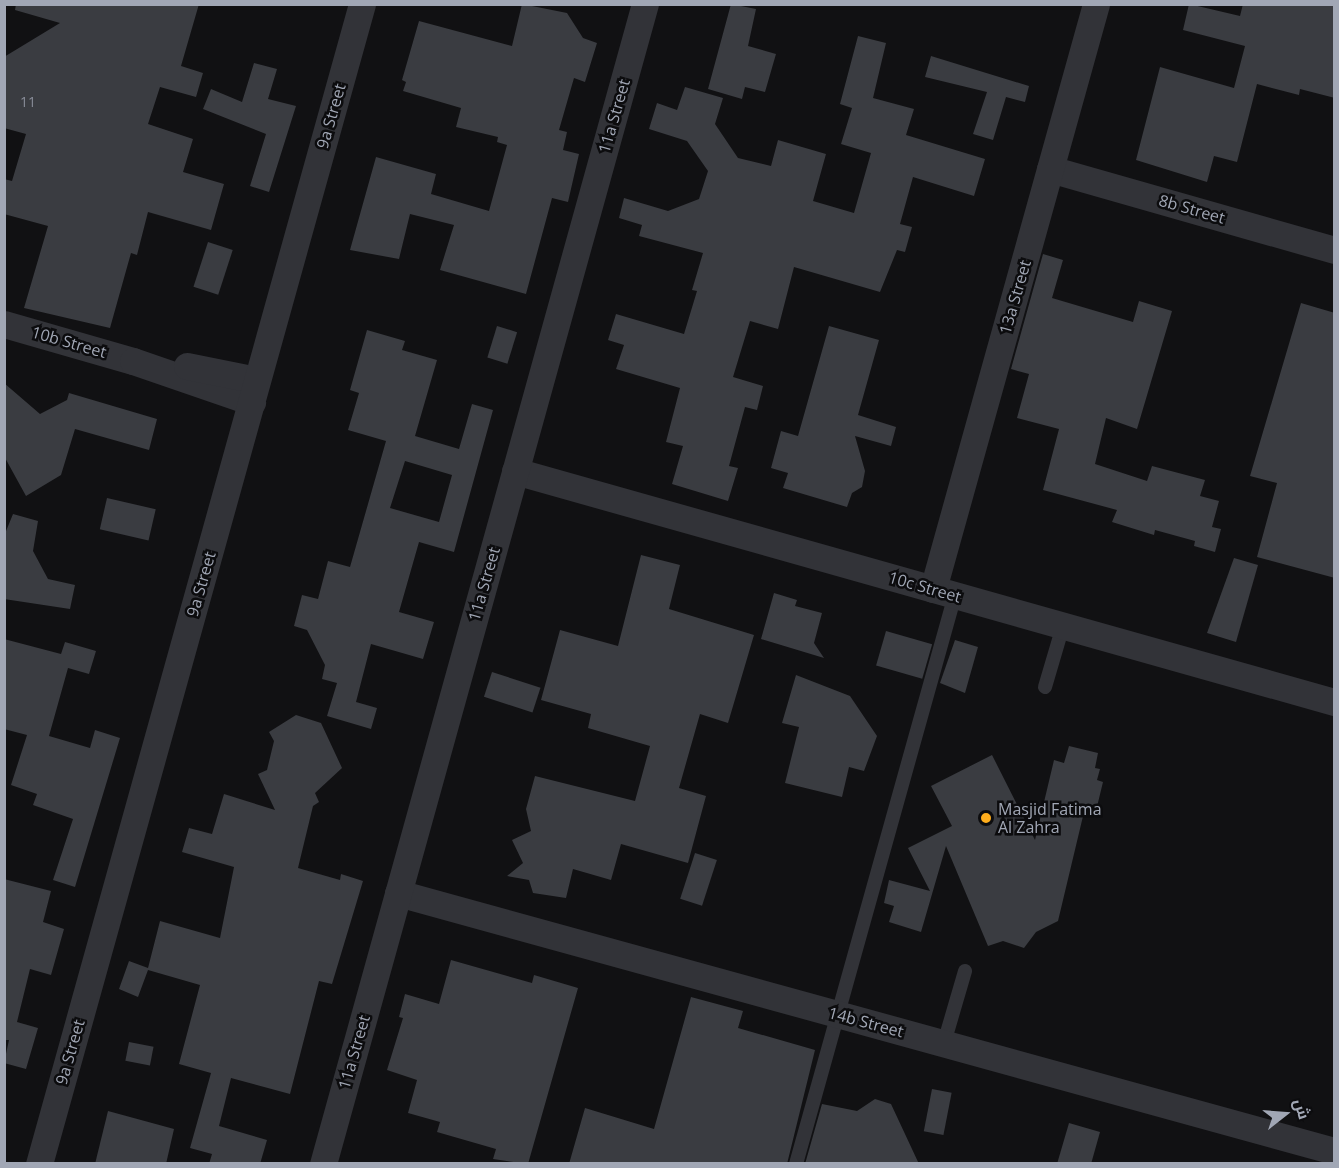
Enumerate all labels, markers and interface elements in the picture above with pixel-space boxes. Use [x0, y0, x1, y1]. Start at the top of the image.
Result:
street label: 11a Street [594, 77, 634, 155]
street label: 9a Street [313, 81, 349, 151]
house number: 11 [20, 94, 36, 110]
street label: 8b Street [1157, 190, 1227, 228]
street label: 13a Street [995, 258, 1035, 336]
street label: 10b Street [29, 322, 109, 362]
street label: 11a Street [464, 545, 504, 623]
street label: 9a Street [183, 549, 219, 619]
street label: 10c Street [886, 567, 964, 607]
place label: Masjid Fatima Al Zahra [998, 799, 1102, 837]
marker: Masjid Fatima Al Zahra [979, 811, 993, 825]
street label: 14b Street [826, 1003, 906, 1041]
street label: 11a Street [334, 1013, 374, 1091]
street label: 9a Street [52, 1017, 88, 1087]
north arrow [1255, 1084, 1315, 1144]
text: ش [1289, 1096, 1316, 1122]

